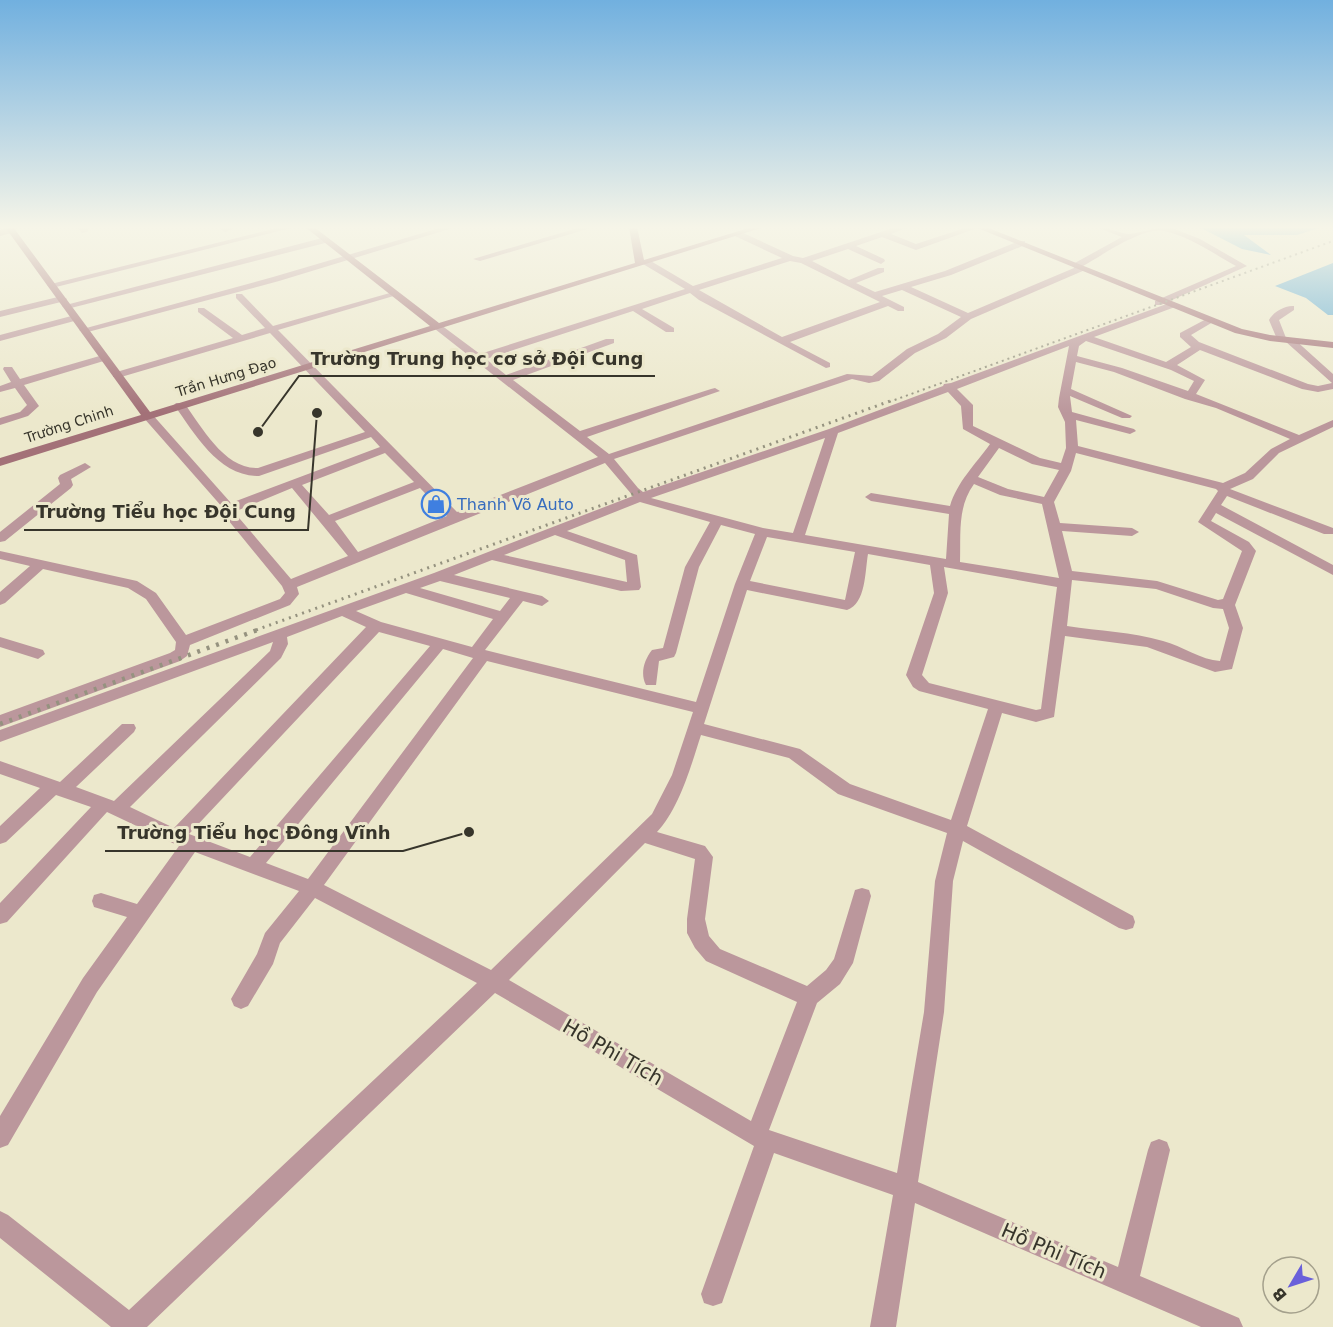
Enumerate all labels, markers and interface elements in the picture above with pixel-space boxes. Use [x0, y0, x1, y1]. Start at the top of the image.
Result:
callout: Trường Trung học cơ sở Đội Cung [299, 340, 655, 376]
text: Trường Trung học cơ sở Đội Cung [311, 348, 643, 369]
street label: Trần Hưng Đạo [173, 354, 278, 400]
street label: Trường Chinh [22, 402, 115, 446]
shop icon: Thanh Võ Auto [420, 488, 452, 520]
callout: Trường Tiểu học Đội Cung [24, 494, 308, 530]
place label: Thanh Võ Auto [456, 495, 574, 514]
text: Trường Tiểu học Đội Cung [36, 501, 296, 522]
callout: Trường Tiểu học Đông Vĩnh [105, 815, 403, 851]
text: Trường Tiểu học Đông Vĩnh [117, 822, 391, 843]
street label: Hồ Phi Tích [559, 1014, 667, 1090]
street label: Hồ Phi Tích [998, 1218, 1110, 1284]
north arrow [1261, 1255, 1321, 1315]
text: B [1269, 1283, 1291, 1305]

